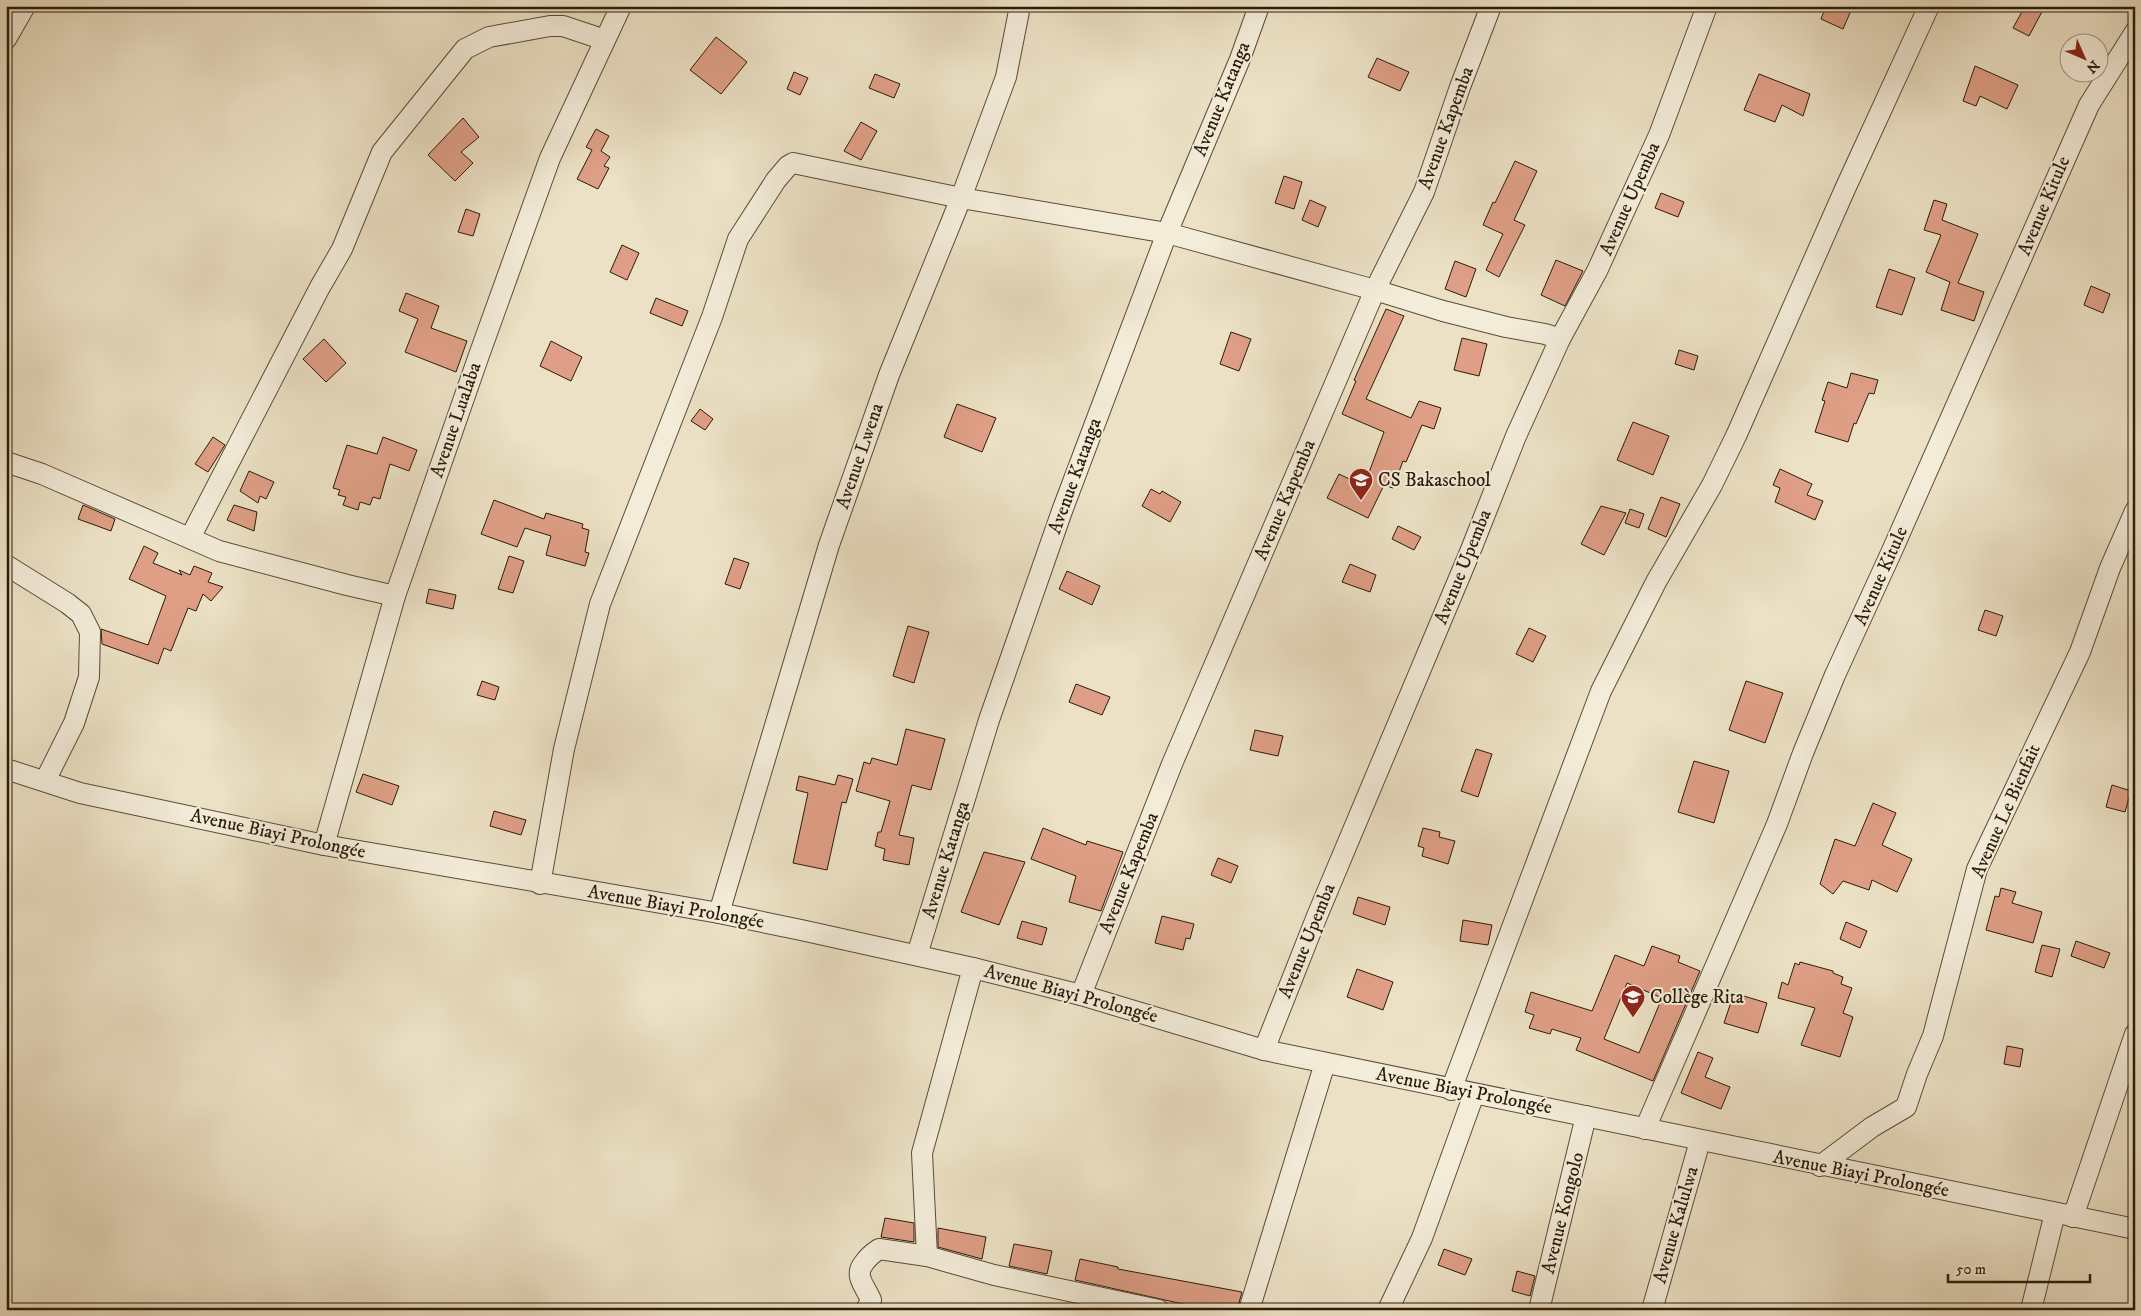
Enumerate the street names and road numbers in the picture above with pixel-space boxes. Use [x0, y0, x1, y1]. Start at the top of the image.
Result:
street label: Avenue Katanga [1189, 38, 1255, 160]
street label: Avenue Kapemba [1413, 64, 1479, 192]
street label: Avenue Upemba [1595, 139, 1665, 259]
street label: Avenue Kitule [2013, 153, 2075, 259]
street label: Avenue Lualaba [426, 359, 486, 481]
street label: Avenue Lwena [831, 400, 889, 512]
street label: Avenue Katanga [1043, 415, 1107, 537]
street label: Avenue Kapemba [1249, 436, 1321, 564]
street label: Avenue Upemba [1430, 506, 1496, 628]
street label: Avenue Kitule [1849, 523, 1913, 629]
street label: Avenue Le Bienfait [1966, 740, 2046, 882]
street label: Avenue Katanga [917, 798, 975, 922]
street label: Avenue Biayi Prolongée [188, 804, 368, 864]
street label: Avenue Kapemba [1094, 809, 1164, 937]
street label: Avenue Biayi Prolongée [586, 880, 766, 934]
street label: Avenue Upemba [1274, 880, 1340, 1002]
street label: Avenue Biayi Prolongée [982, 960, 1160, 1028]
street label: Avenue Biayi Prolongée [1374, 1063, 1554, 1119]
street label: Avenue Biayi Prolongée [1771, 1146, 1951, 1202]
street label: Avenue Kongolo [1537, 1150, 1589, 1276]
street label: Avenue Kalulwa [1648, 1164, 1704, 1286]

